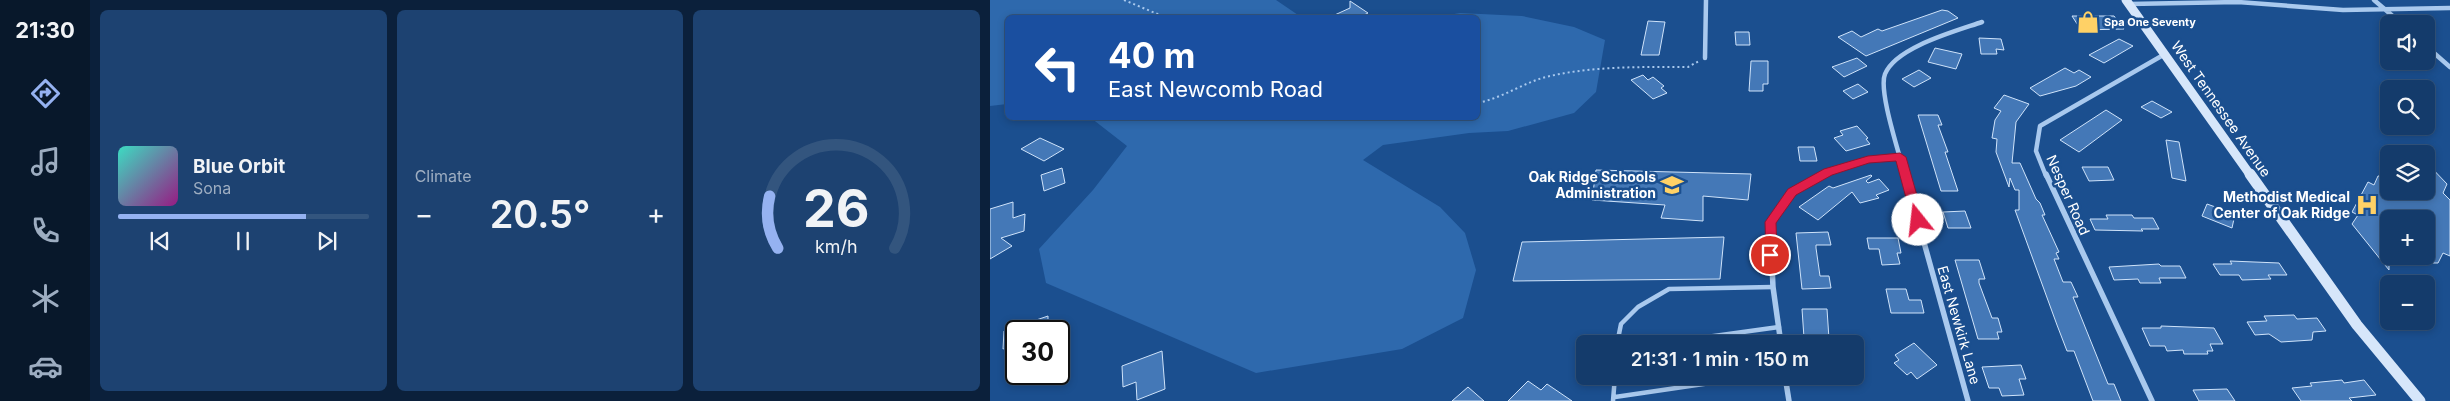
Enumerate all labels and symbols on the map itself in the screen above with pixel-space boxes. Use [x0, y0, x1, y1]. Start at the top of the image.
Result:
shop icon: Spa One Seventy [2075, 9, 2101, 35]
place label: Spa One Seventy [2104, 15, 2196, 29]
street label: West Tennessee Avenue [2168, 37, 2275, 180]
street label: Nesper Road [2043, 152, 2094, 237]
place label: Oak Ridge Schools Administration [1528, 168, 1656, 201]
school or university icon: Oak Ridge Schools Administration [1659, 172, 1685, 198]
place label: Methodist Medical Center of Oak Ridge [2213, 188, 2350, 221]
hospital icon: Methodist Medical Center of Oak Ridge [2354, 192, 2380, 218]
position arrow [1891, 193, 1943, 245]
pin [1749, 234, 1791, 276]
street label: East Newkirk Lane [1934, 264, 1985, 386]
speed limit sign: 30 [1005, 320, 1070, 385]

